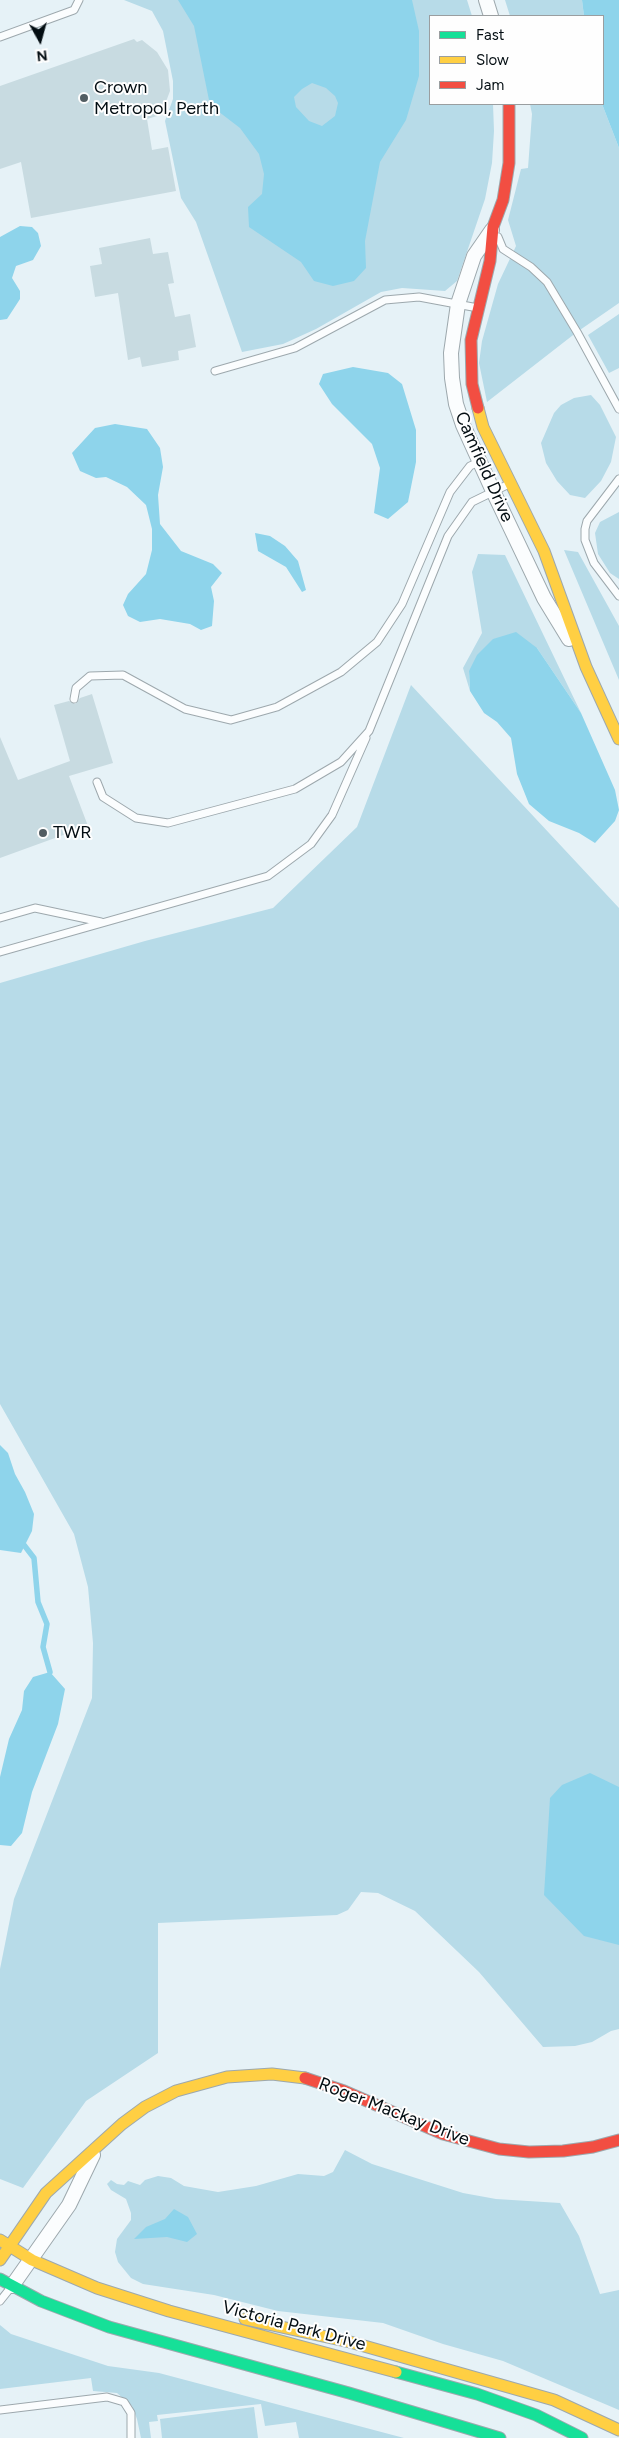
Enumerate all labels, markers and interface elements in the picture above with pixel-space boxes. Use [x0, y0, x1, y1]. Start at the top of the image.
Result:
north arrow [15, 15, 65, 65]
legend [429, 15, 604, 105]
text: Fast [476, 26, 504, 44]
text: N [35, 46, 48, 64]
text: Slow [476, 51, 509, 69]
text: Jam [476, 76, 504, 94]
place label: Crown Metropol, Perth [94, 77, 219, 120]
marker: Crown Metropol, Perth [78, 92, 90, 104]
street label: Camfield Drive [450, 408, 518, 526]
place label: TWR [53, 822, 91, 844]
marker: TWR [37, 827, 49, 839]
street label: Roger Mackay Drive [315, 2073, 473, 2151]
street label: Victoria Park Drive [220, 2296, 368, 2356]

